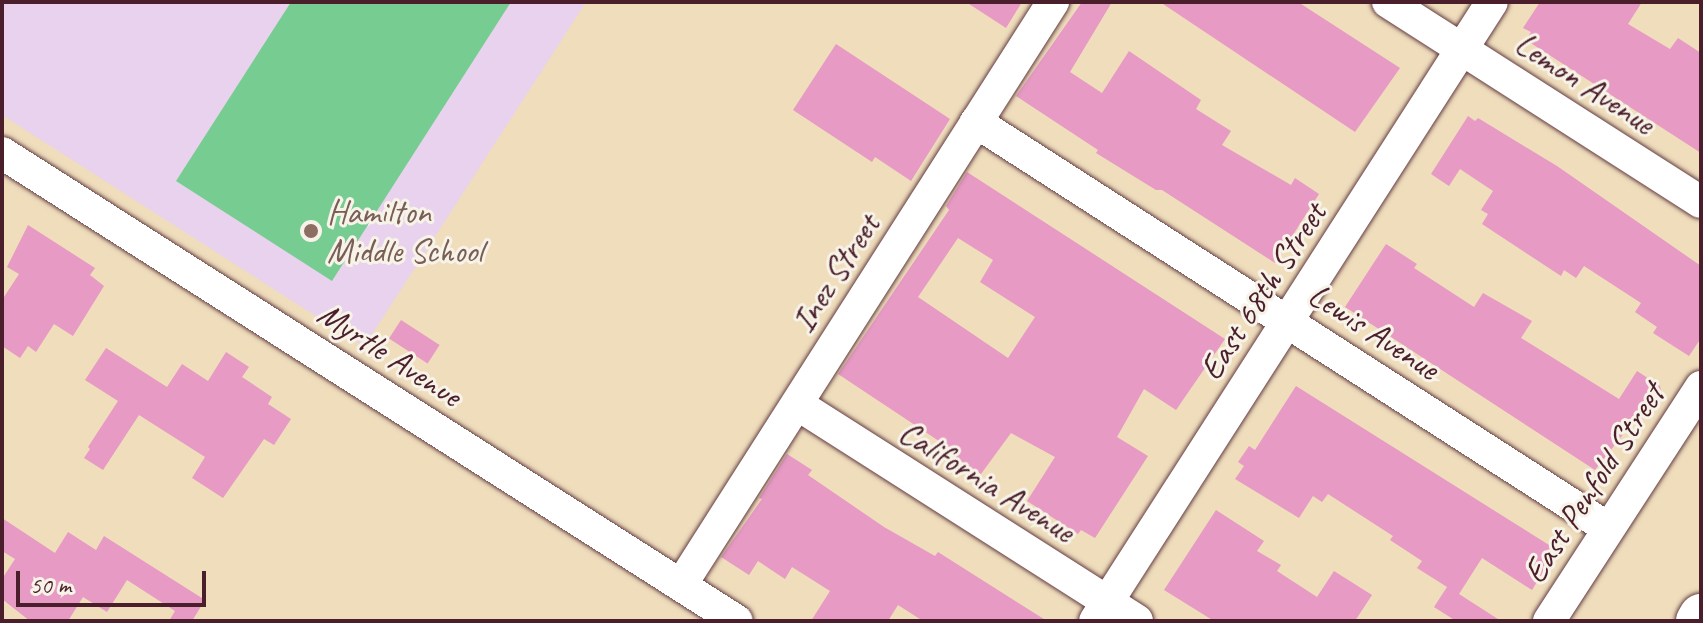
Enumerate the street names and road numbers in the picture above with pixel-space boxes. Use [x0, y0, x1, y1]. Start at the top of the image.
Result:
street label: Lemon Avenue [1508, 23, 1662, 143]
street label: East 68th Street [1189, 195, 1335, 387]
street label: Inez Street [782, 206, 888, 340]
street label: Lewis Avenue [1301, 274, 1447, 388]
street label: Myrtle Avenue [311, 293, 469, 415]
street label: East Penfold Street [1514, 376, 1672, 590]
street label: California Avenue [892, 411, 1082, 551]

